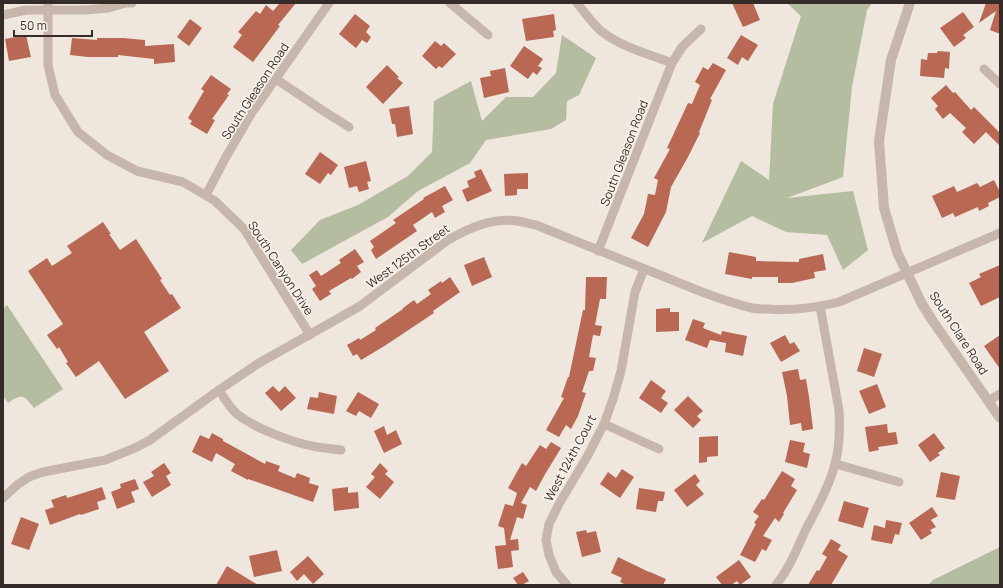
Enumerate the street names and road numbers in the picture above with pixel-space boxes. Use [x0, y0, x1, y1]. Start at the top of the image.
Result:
street label: South Gleason Road [217, 39, 293, 143]
street label: South Gleason Road [596, 98, 652, 208]
street label: South Canyon Drive [244, 218, 318, 318]
street label: West 125th Street [363, 220, 453, 292]
street label: South Clare Road [926, 288, 992, 378]
street label: West 124th Court [540, 412, 600, 504]

